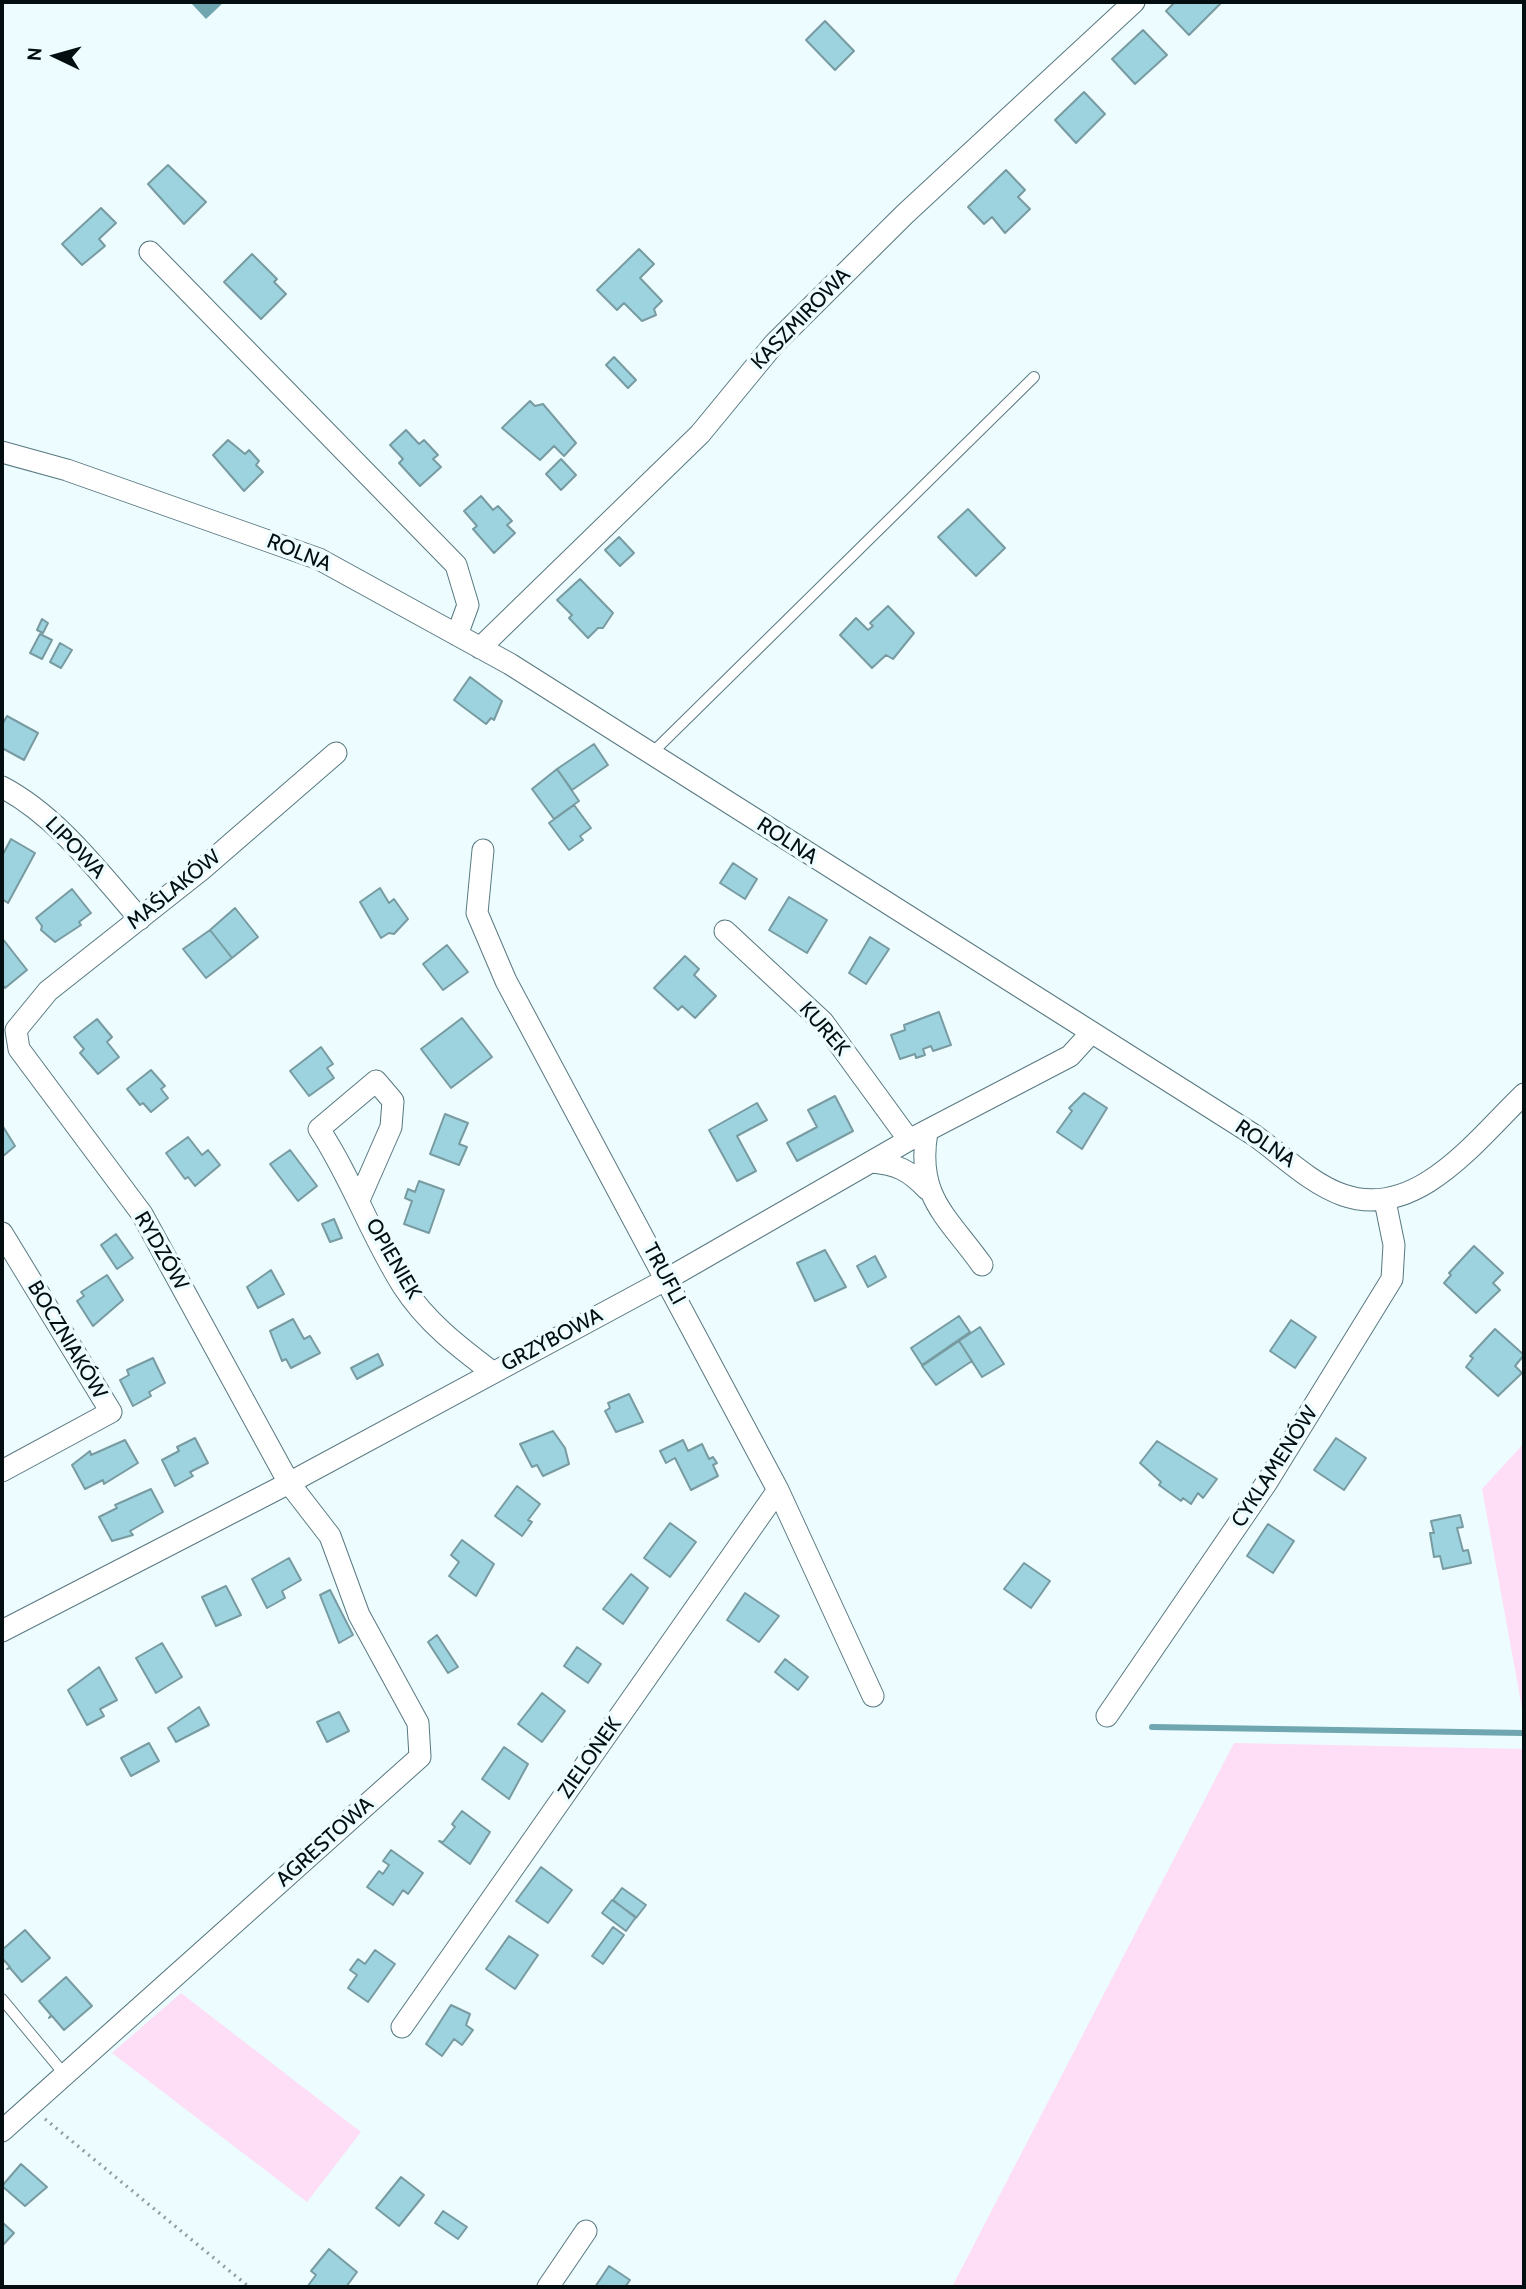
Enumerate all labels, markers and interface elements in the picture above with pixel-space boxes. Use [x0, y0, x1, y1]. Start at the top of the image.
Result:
north arrow [21, 21, 91, 91]
text: N [23, 46, 47, 62]
street label: KASZMIROWA [746, 263, 856, 375]
street label: ROLNA [263, 529, 335, 577]
street label: LIPOWA [40, 812, 110, 884]
street label: ROLNA [752, 812, 822, 870]
street label: MAŚLAKÓW [122, 845, 226, 935]
street label: KUREK [794, 997, 854, 1061]
street label: ROLNA [1230, 1115, 1300, 1173]
street label: RYDZÓW [129, 1207, 193, 1295]
street label: OPIENIEK [360, 1214, 426, 1304]
street label: TRUFLI [637, 1239, 691, 1309]
street label: BOCZNIAKÓW [22, 1276, 112, 1404]
street label: GRZYBOWA [497, 1303, 607, 1377]
street label: CYKLAMENÓW [1226, 1402, 1324, 1532]
street label: ZIELONEK [553, 1713, 627, 1803]
street label: AGRESTOWA [271, 1792, 379, 1892]

